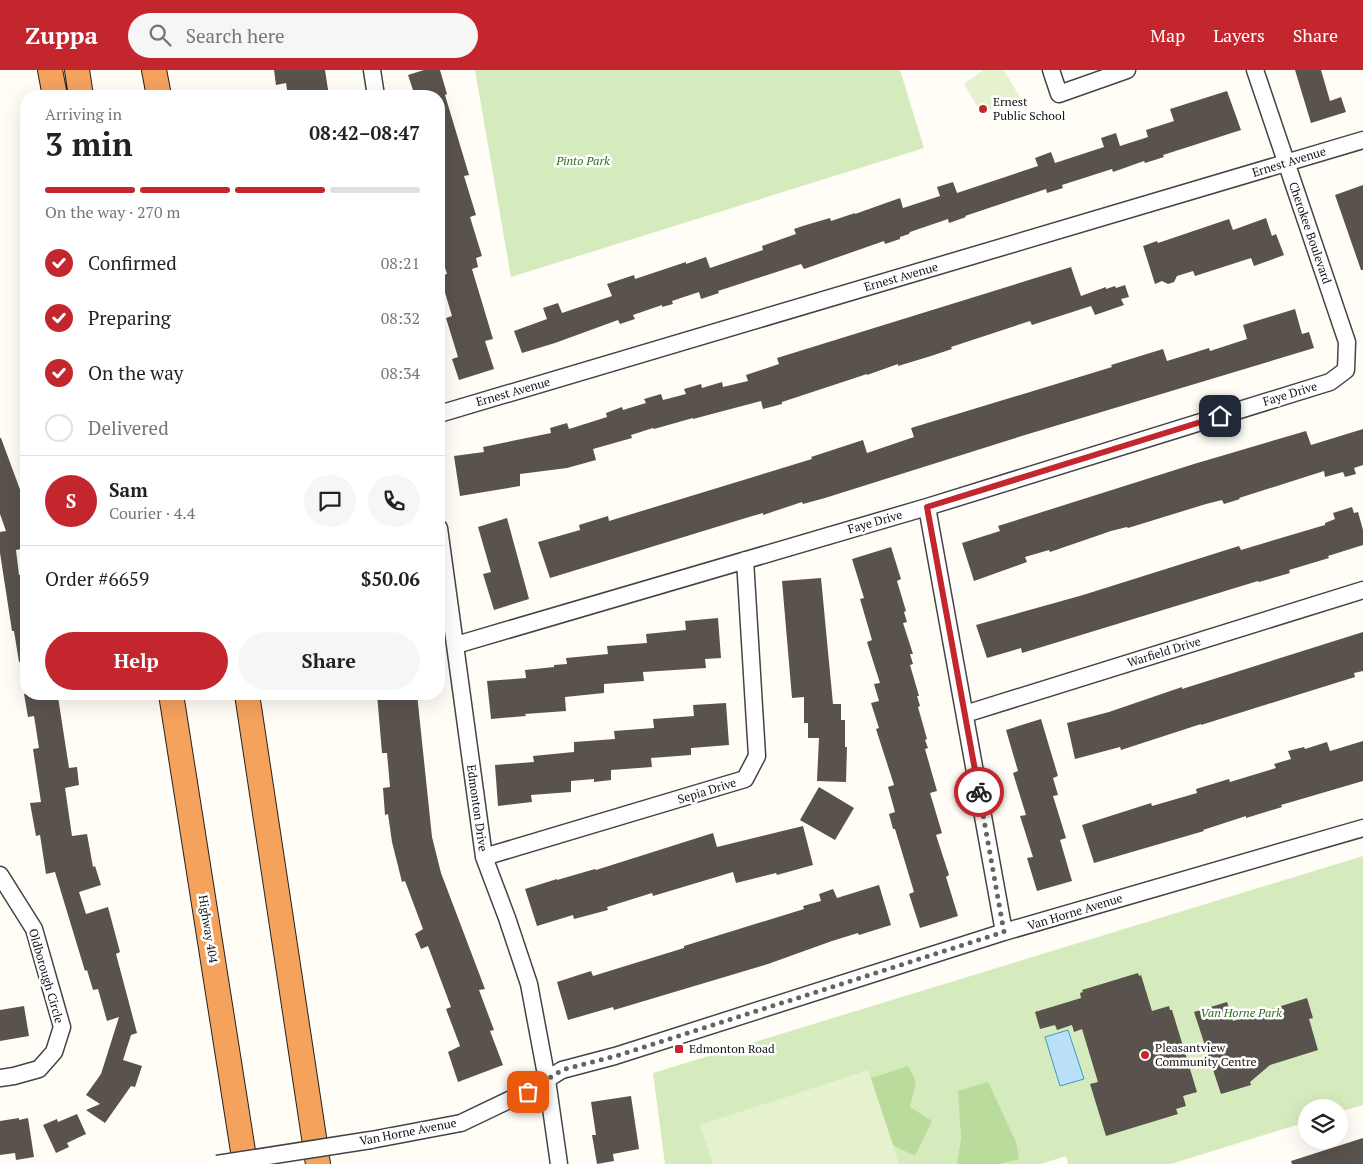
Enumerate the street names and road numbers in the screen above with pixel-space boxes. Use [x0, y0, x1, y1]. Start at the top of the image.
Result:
street label: Ernest Avenue [1250, 143, 1328, 180]
street label: Cherokee Boulevard [1286, 180, 1335, 286]
street label: Ernest Avenue [862, 259, 940, 294]
street label: Ernest Avenue [474, 374, 552, 409]
street label: Faye Drive [1261, 378, 1319, 409]
street label: Faye Drive [846, 507, 904, 536]
street label: Warfield Drive [1125, 633, 1202, 670]
street label: Edmonton Drive [464, 764, 491, 852]
street label: Sepia Drive [676, 775, 738, 807]
street label: Van Horne Avenue [1026, 890, 1124, 933]
street label: Highway 404 [196, 894, 221, 965]
street label: Oldborough Circle [26, 927, 67, 1025]
street label: Van Horne Avenue [358, 1115, 458, 1148]

